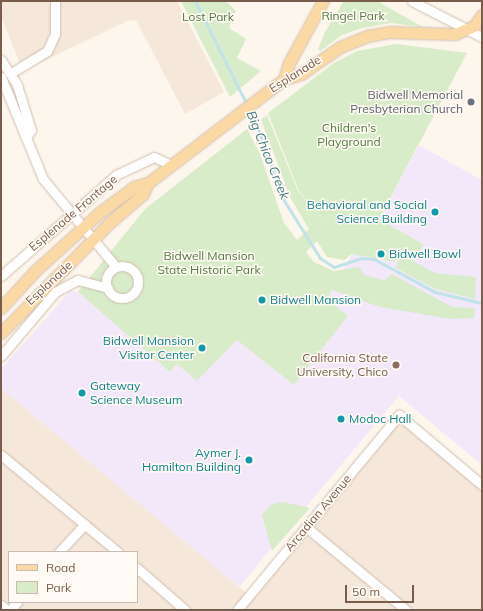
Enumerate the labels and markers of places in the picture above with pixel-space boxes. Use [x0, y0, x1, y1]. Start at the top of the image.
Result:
place label: Bidwell Memorial Presbyterian Church [350, 88, 463, 116]
marker: Bidwell Memorial Presbyterian Church [466, 97, 476, 107]
place label: Behavioral and Social Science Building [307, 198, 427, 226]
marker: Behavioral and Social Science Building [430, 207, 440, 217]
place label: Bidwell Bowl [389, 247, 461, 261]
marker: Bidwell Bowl [376, 249, 386, 259]
place label: Bidwell Mansion [270, 293, 361, 307]
marker: Bidwell Mansion [257, 295, 267, 305]
place label: Bidwell Mansion Visitor Center [103, 334, 194, 362]
marker: Bidwell Mansion Visitor Center [197, 343, 207, 353]
place label: California State University, Chico [297, 351, 388, 379]
marker: California State University, Chico [391, 360, 401, 370]
place label: Gateway Science Museum [90, 379, 182, 407]
marker: Gateway Science Museum [77, 388, 87, 398]
place label: Modoc Hall [349, 412, 411, 426]
marker: Modoc Hall [336, 414, 346, 424]
place label: Aymer J. Hamilton Building [142, 446, 241, 474]
marker: Aymer J. Hamilton Building [244, 455, 254, 465]

